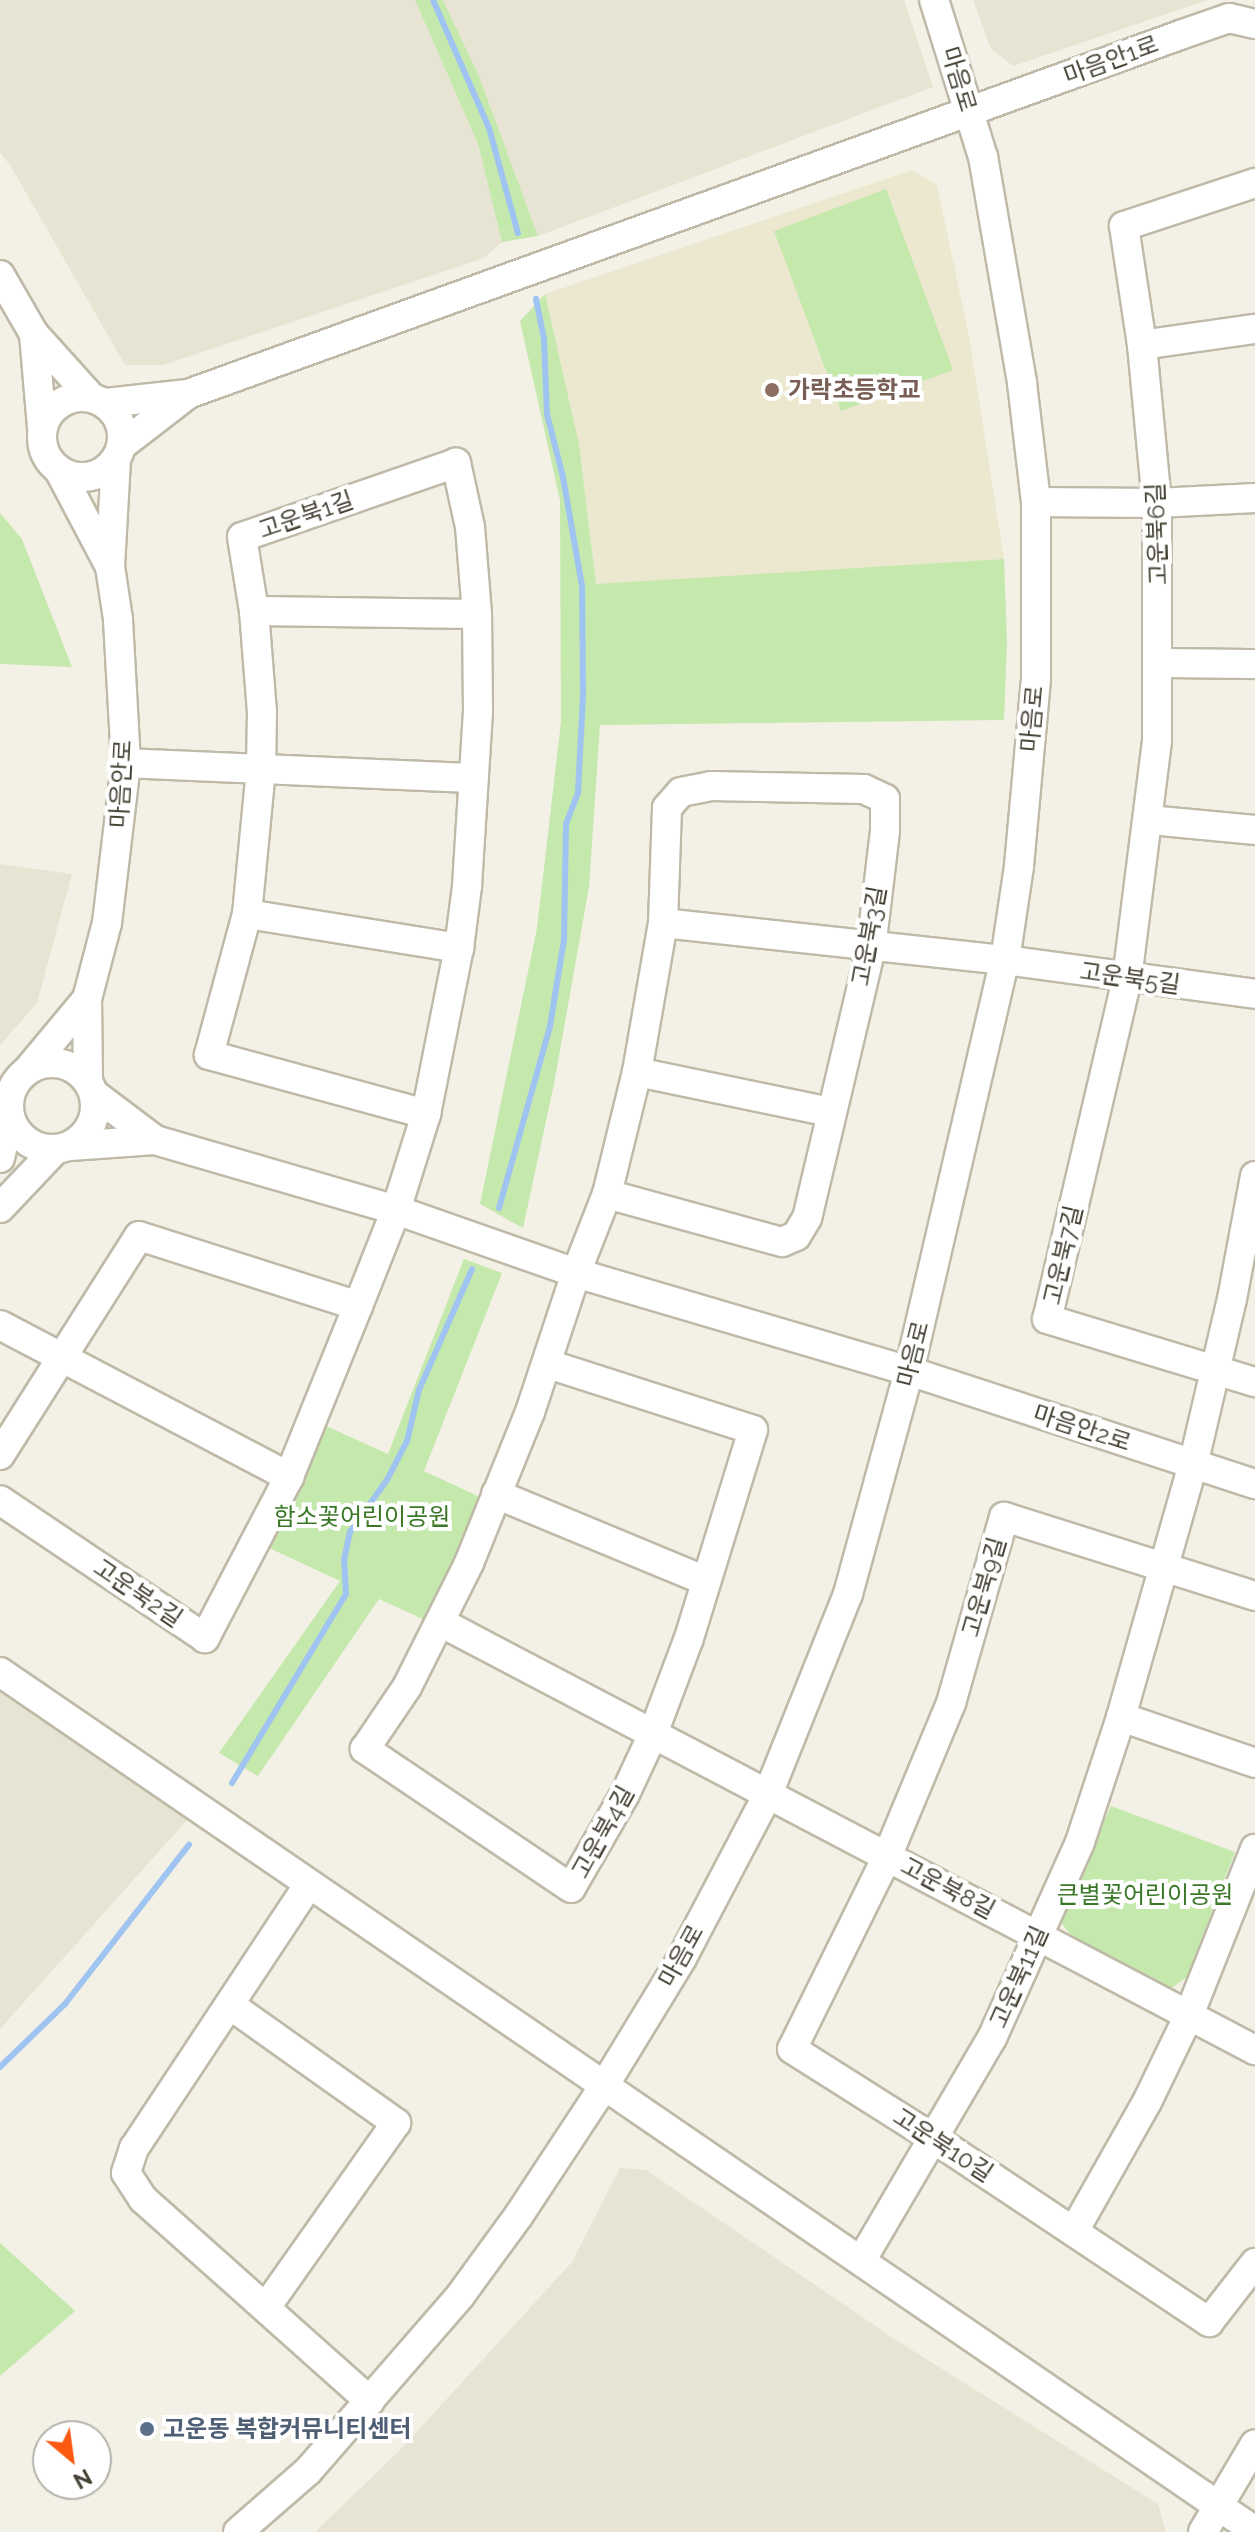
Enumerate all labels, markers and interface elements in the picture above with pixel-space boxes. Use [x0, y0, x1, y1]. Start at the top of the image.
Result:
street label: 마음안1로 [1060, 30, 1162, 90]
street label: 마음로 [936, 43, 982, 115]
place label: 가락초등학교 [788, 376, 920, 404]
marker: 가락초등학교 [763, 381, 781, 399]
street label: 고운북6길 [1141, 482, 1173, 586]
street label: 고운북1길 [255, 485, 357, 545]
street label: 마음로 [1015, 685, 1049, 753]
street label: 마음안로 [104, 739, 138, 829]
street label: 고운북3길 [846, 884, 892, 988]
street label: 고운북5길 [1078, 957, 1182, 999]
street label: 고운북7길 [1038, 1202, 1088, 1308]
street label: 마음로 [891, 1318, 935, 1390]
street label: 마음안2로 [1030, 1399, 1134, 1457]
park label: 함소꽃어린이공원 [274, 1503, 450, 1531]
street label: 고운북9길 [956, 1534, 1012, 1640]
street label: 고운북2길 [88, 1553, 188, 1633]
street label: 고운북4길 [566, 1781, 640, 1883]
street label: 고운북8길 [896, 1851, 1000, 1925]
park label: 큰별꽃어린이공원 [1057, 1881, 1233, 1909]
street label: 마음로 [652, 1920, 710, 1992]
street label: 고운북11길 [984, 1921, 1054, 2033]
street label: 고운북10길 [888, 2102, 998, 2188]
place label: 고운동 복합커뮤니티센터 [163, 2415, 412, 2443]
north arrow [32, 2420, 112, 2500]
marker: 고운동 복합커뮤니티센터 [138, 2420, 156, 2438]
text: N [69, 2464, 96, 2495]

